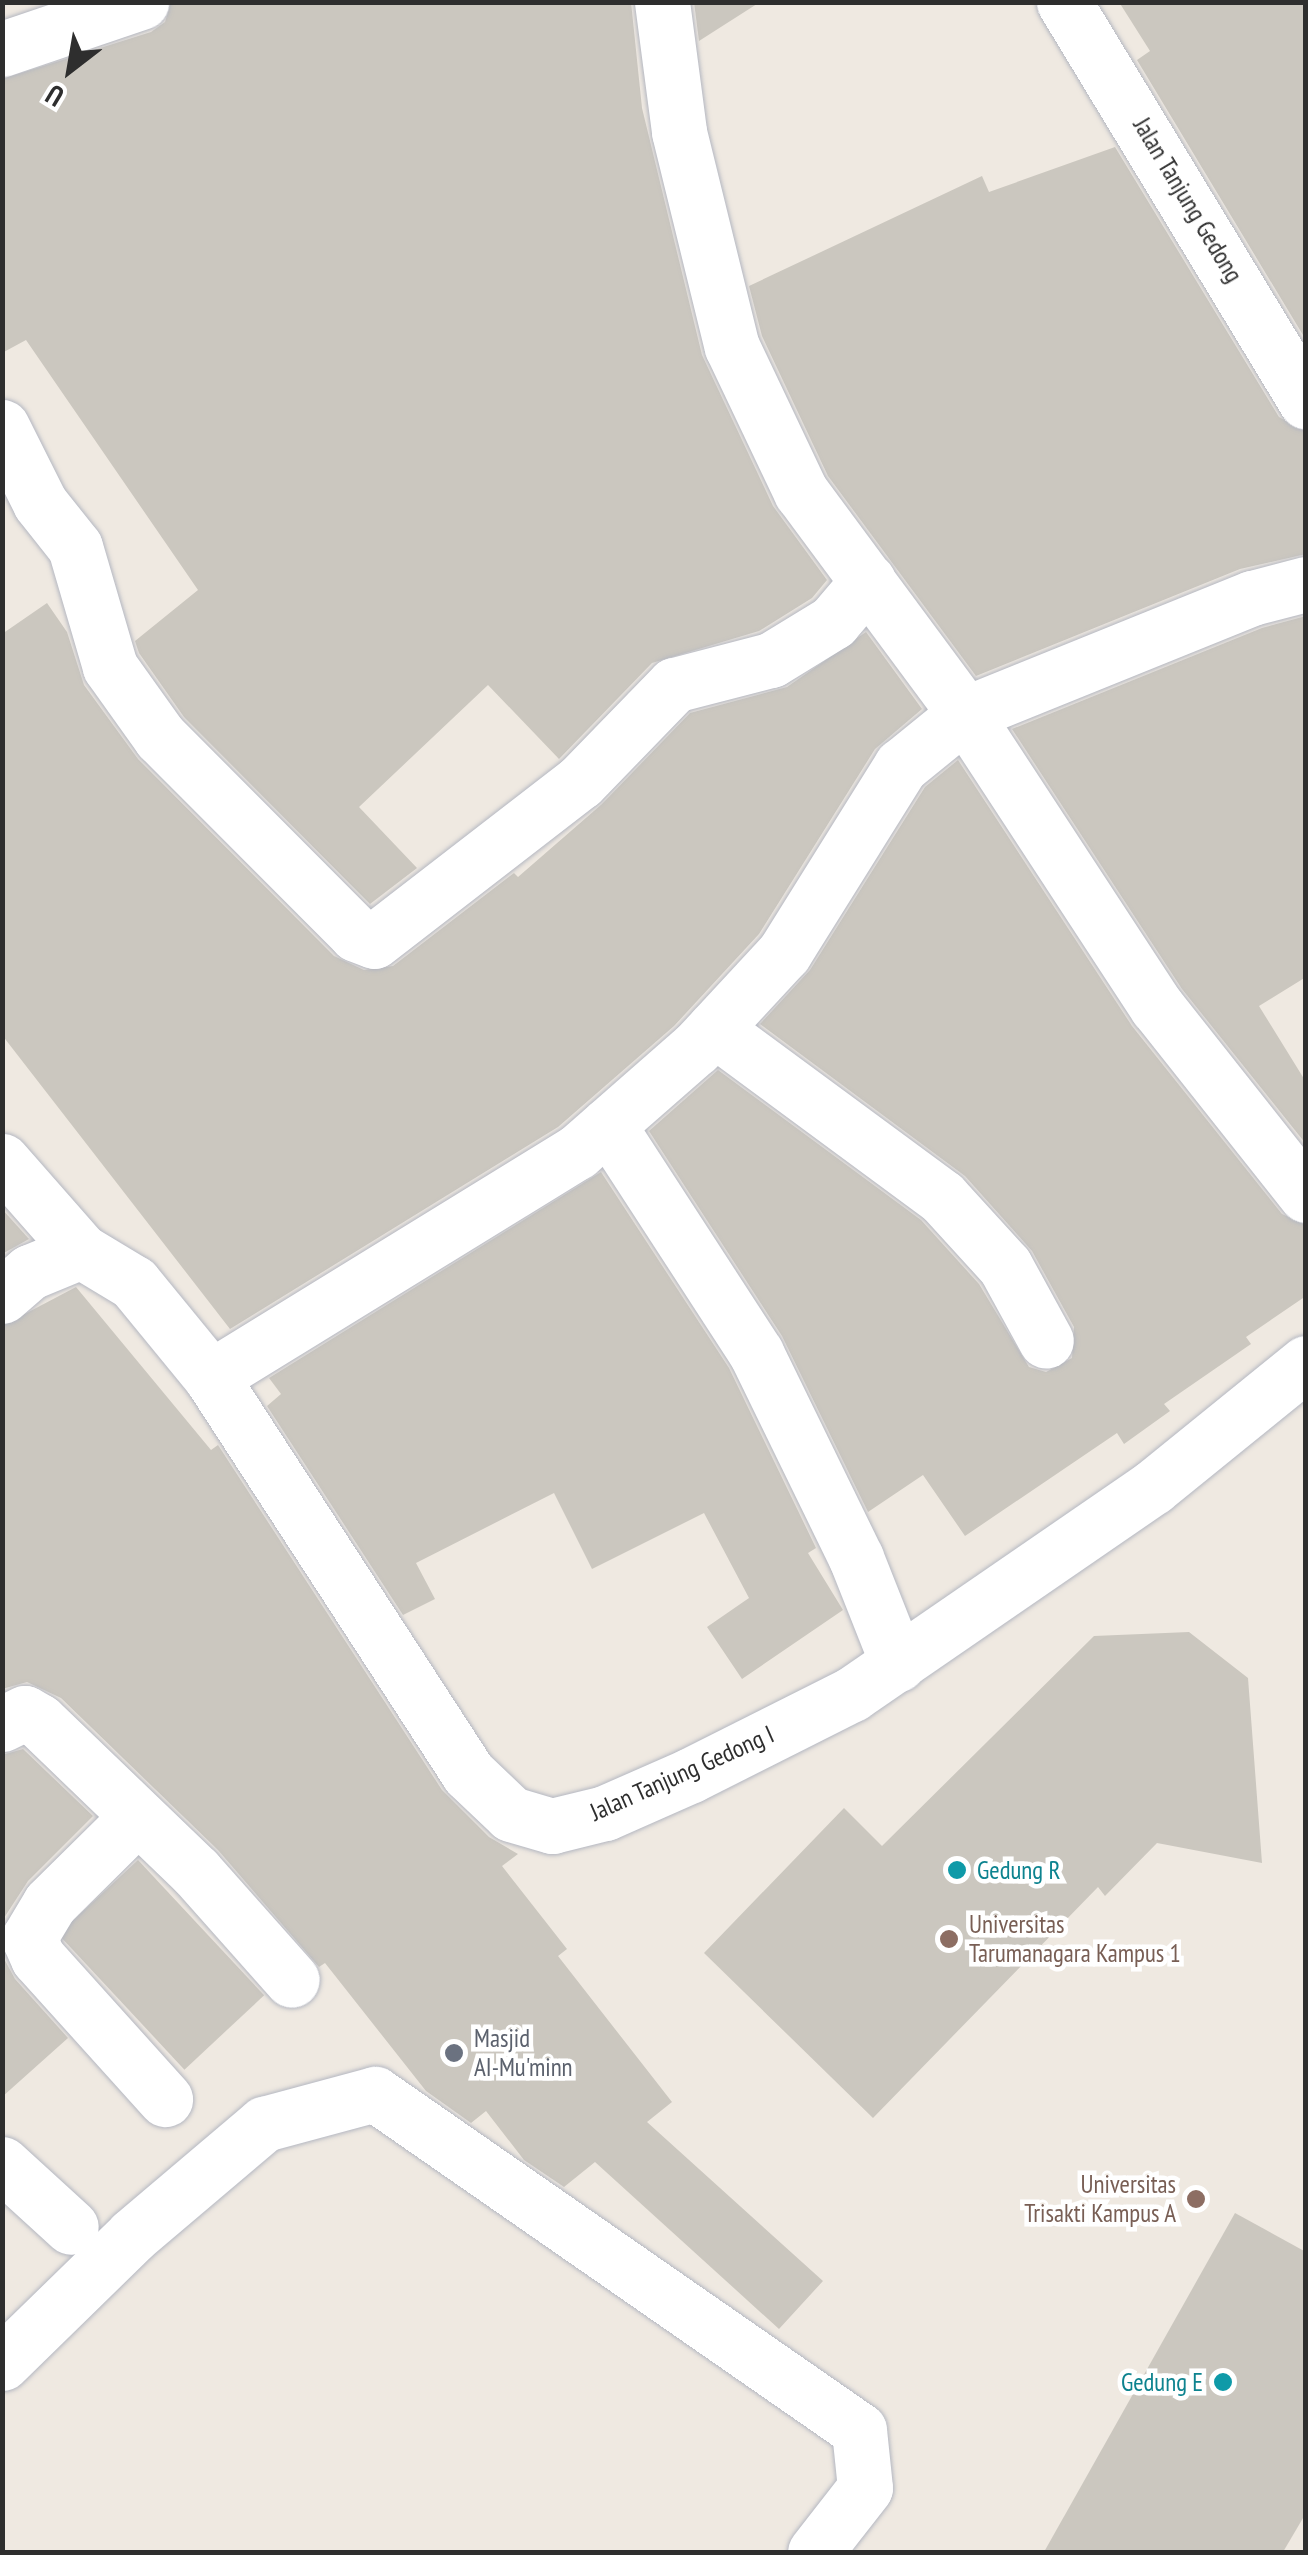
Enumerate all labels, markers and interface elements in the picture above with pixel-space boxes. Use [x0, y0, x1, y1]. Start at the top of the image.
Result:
north arrow [20, 20, 120, 120]
text: U [39, 77, 70, 116]
street label: Jalan Tanjung Gedong [1127, 112, 1249, 288]
street label: Jalan Tanjung Gedong I [585, 1719, 779, 1827]
place label: Gedung R [977, 1855, 1060, 1885]
marker: Gedung R [946, 1859, 968, 1881]
place label: Universitas Tarumanagara Kampus 1 [969, 1910, 1181, 1969]
marker: Universitas Tarumanagara Kampus 1 [938, 1928, 960, 1950]
place label: Masjid AI-Mu'minn [474, 2024, 573, 2083]
marker: Masjid AI-Mu'minn [443, 2042, 465, 2064]
place label: Universitas Trisakti Kampus A [1024, 2170, 1176, 2229]
marker: Universitas Trisakti Kampus A [1185, 2188, 1207, 2210]
place label: Gedung E [1121, 2367, 1203, 2397]
marker: Gedung E [1212, 2371, 1234, 2393]

